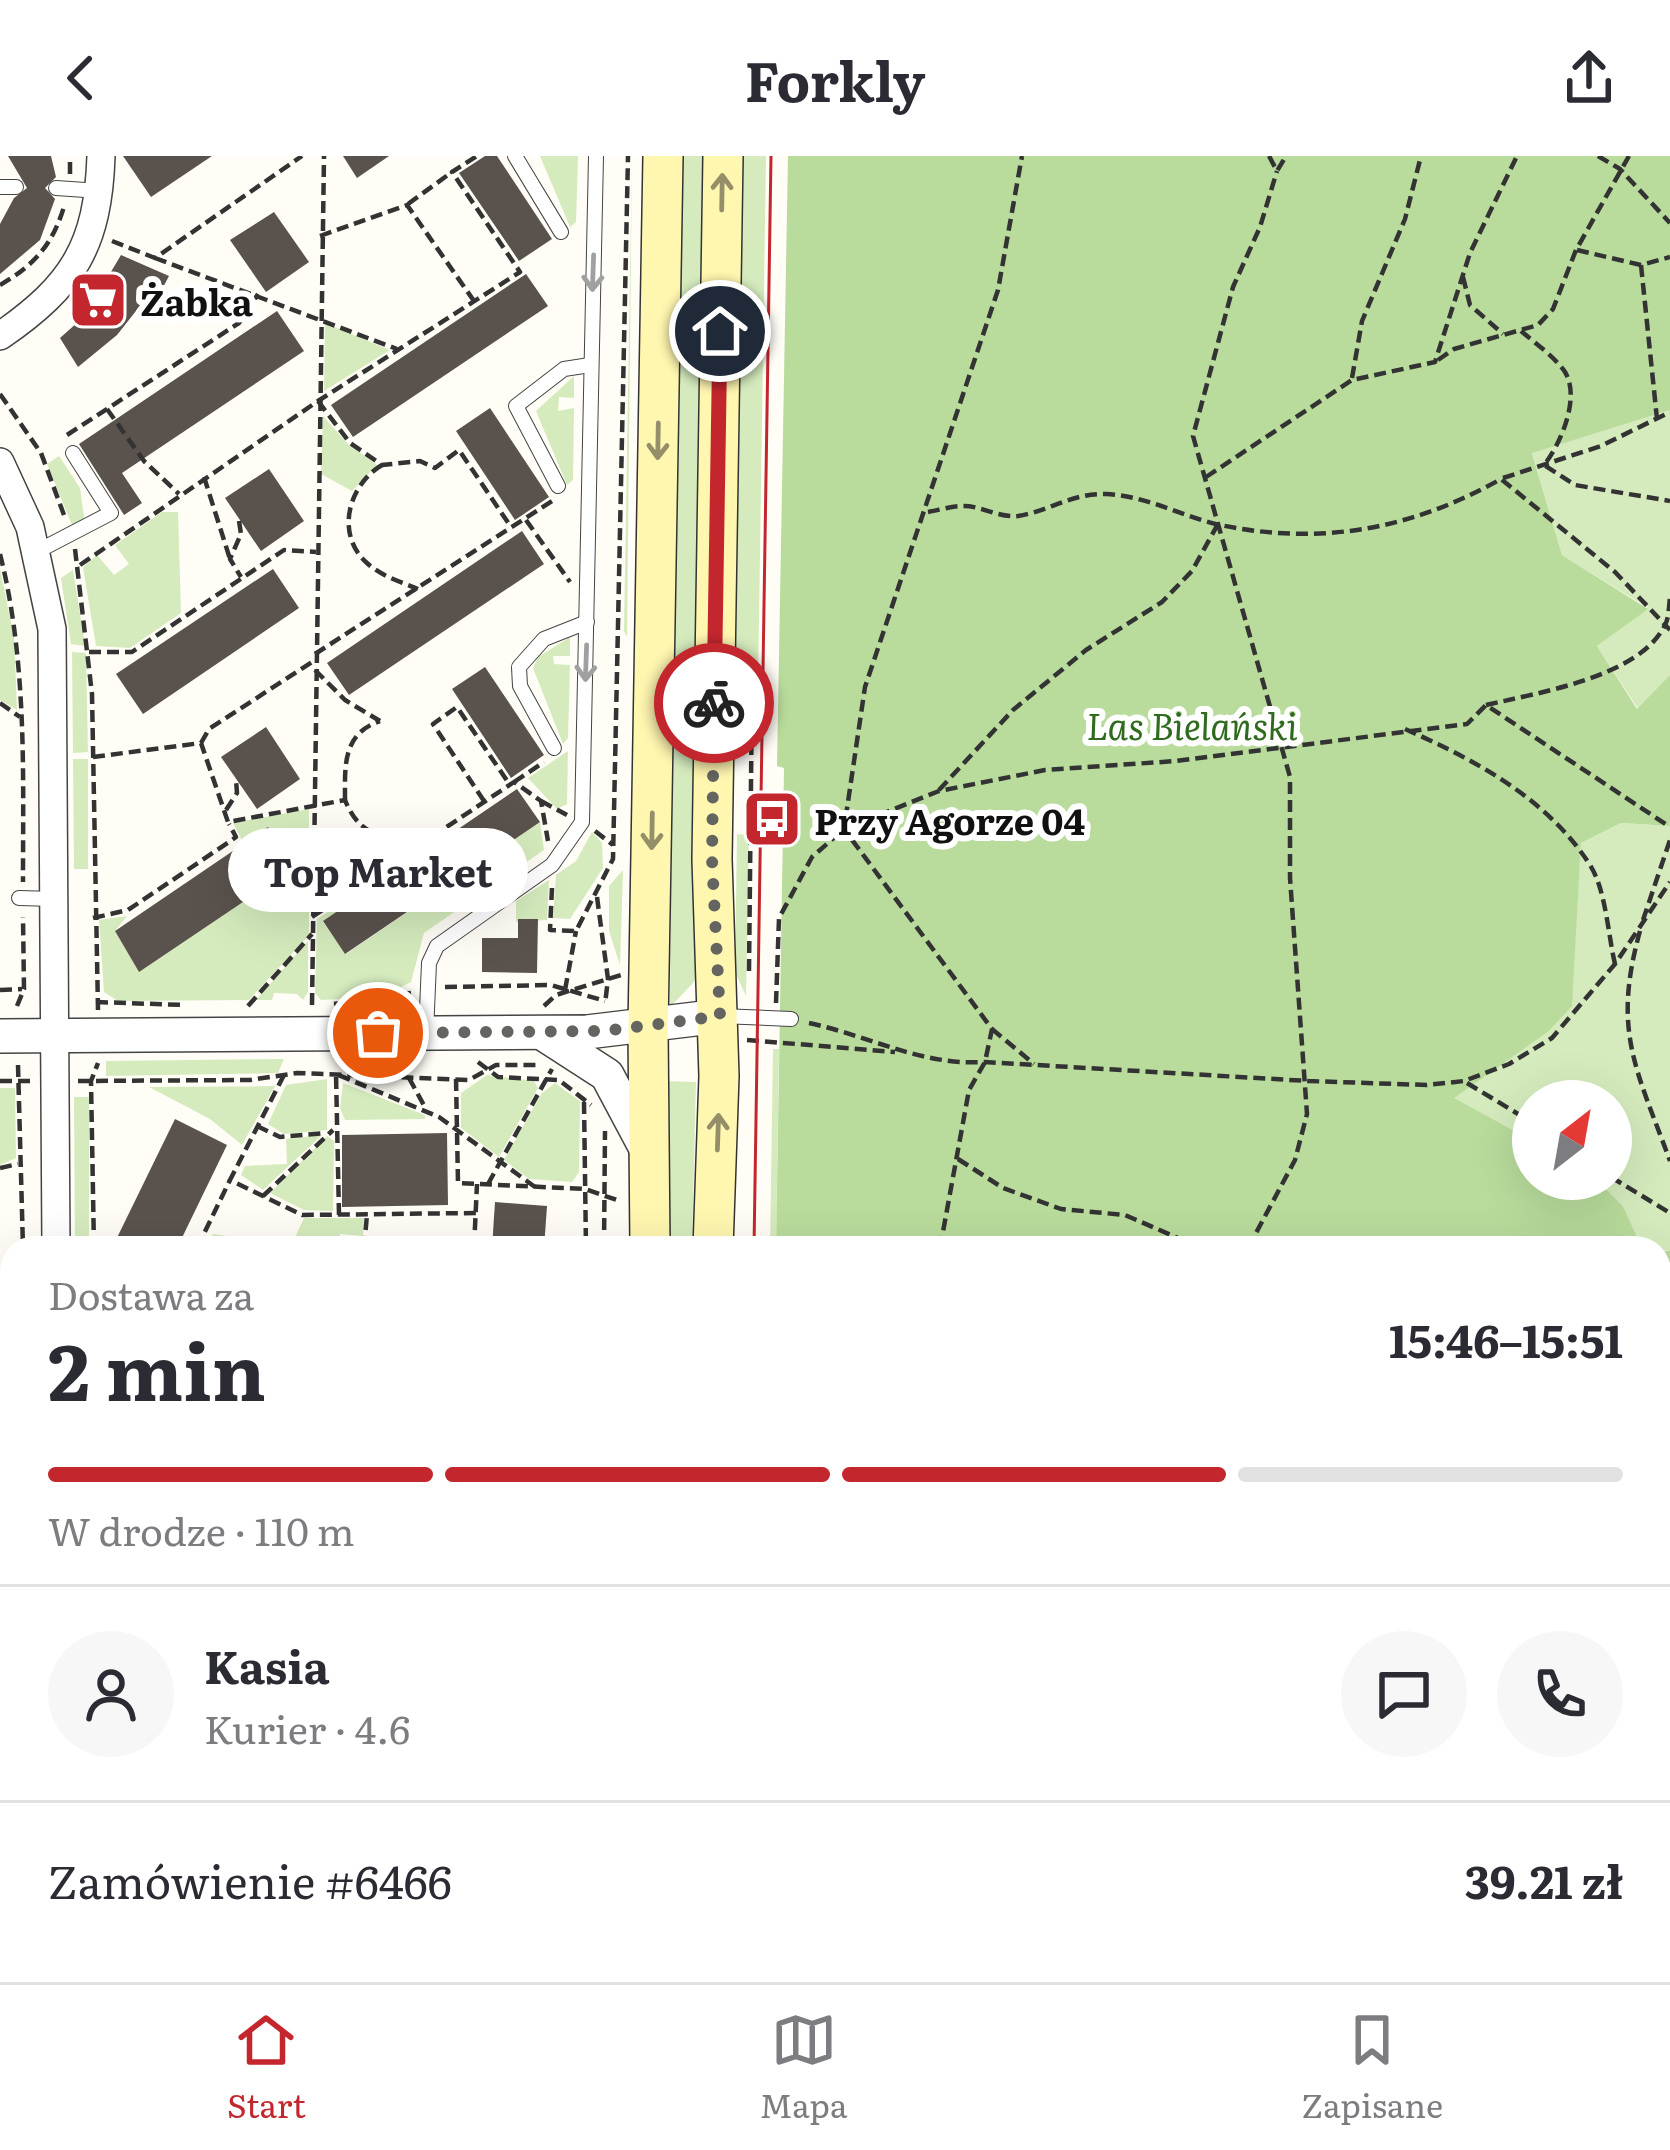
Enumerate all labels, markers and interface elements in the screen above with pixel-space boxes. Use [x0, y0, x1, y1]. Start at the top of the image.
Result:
text: Forkly [745, 38, 925, 119]
icon: back [48, 45, 114, 111]
icon: share [1556, 45, 1622, 111]
one-way arrow [711, 173, 733, 212]
one-way arrow [581, 253, 604, 292]
supermarket icon: Żabka [67, 269, 129, 331]
place label: Żabka [140, 274, 253, 327]
pin [669, 280, 771, 382]
icon: home [687, 298, 753, 364]
one-way arrow [647, 421, 670, 460]
one-way arrow [575, 643, 598, 682]
courier [654, 643, 774, 763]
icon: bike [681, 670, 747, 736]
park label: Las Bielański [1087, 698, 1298, 751]
bus stop icon: Przy Agorze 04 [741, 788, 803, 850]
place label: Przy Agorze 04 [814, 793, 1085, 846]
one-way arrow [640, 811, 663, 850]
callout: Top Market [228, 829, 528, 913]
text: Top Market [263, 841, 493, 899]
pin [327, 982, 429, 1084]
icon: bag [345, 1000, 411, 1066]
north arrow [1512, 1080, 1632, 1200]
map controls [1512, 1080, 1632, 1200]
one-way arrow [706, 1113, 729, 1152]
text: Dostawa za [48, 1264, 254, 1322]
text: 15:46–15:51 [1389, 1305, 1623, 1372]
text: 2 min [48, 1309, 266, 1425]
text: W drodze · 110 m [48, 1500, 355, 1558]
button: person [48, 1631, 174, 1757]
text: Kasia [204, 1631, 330, 1698]
button: chat [1341, 1631, 1467, 1757]
button: phone [1497, 1631, 1623, 1757]
text: Kurier · 4.6 [204, 1698, 410, 1756]
text: Zamówienie #6466 [48, 1846, 452, 1913]
text: 39.21 zł [1465, 1846, 1623, 1913]
tab: Start [227, 2007, 306, 2128]
tab: Mapa [760, 2007, 848, 2128]
tab: Zapisane [1301, 2007, 1443, 2128]

